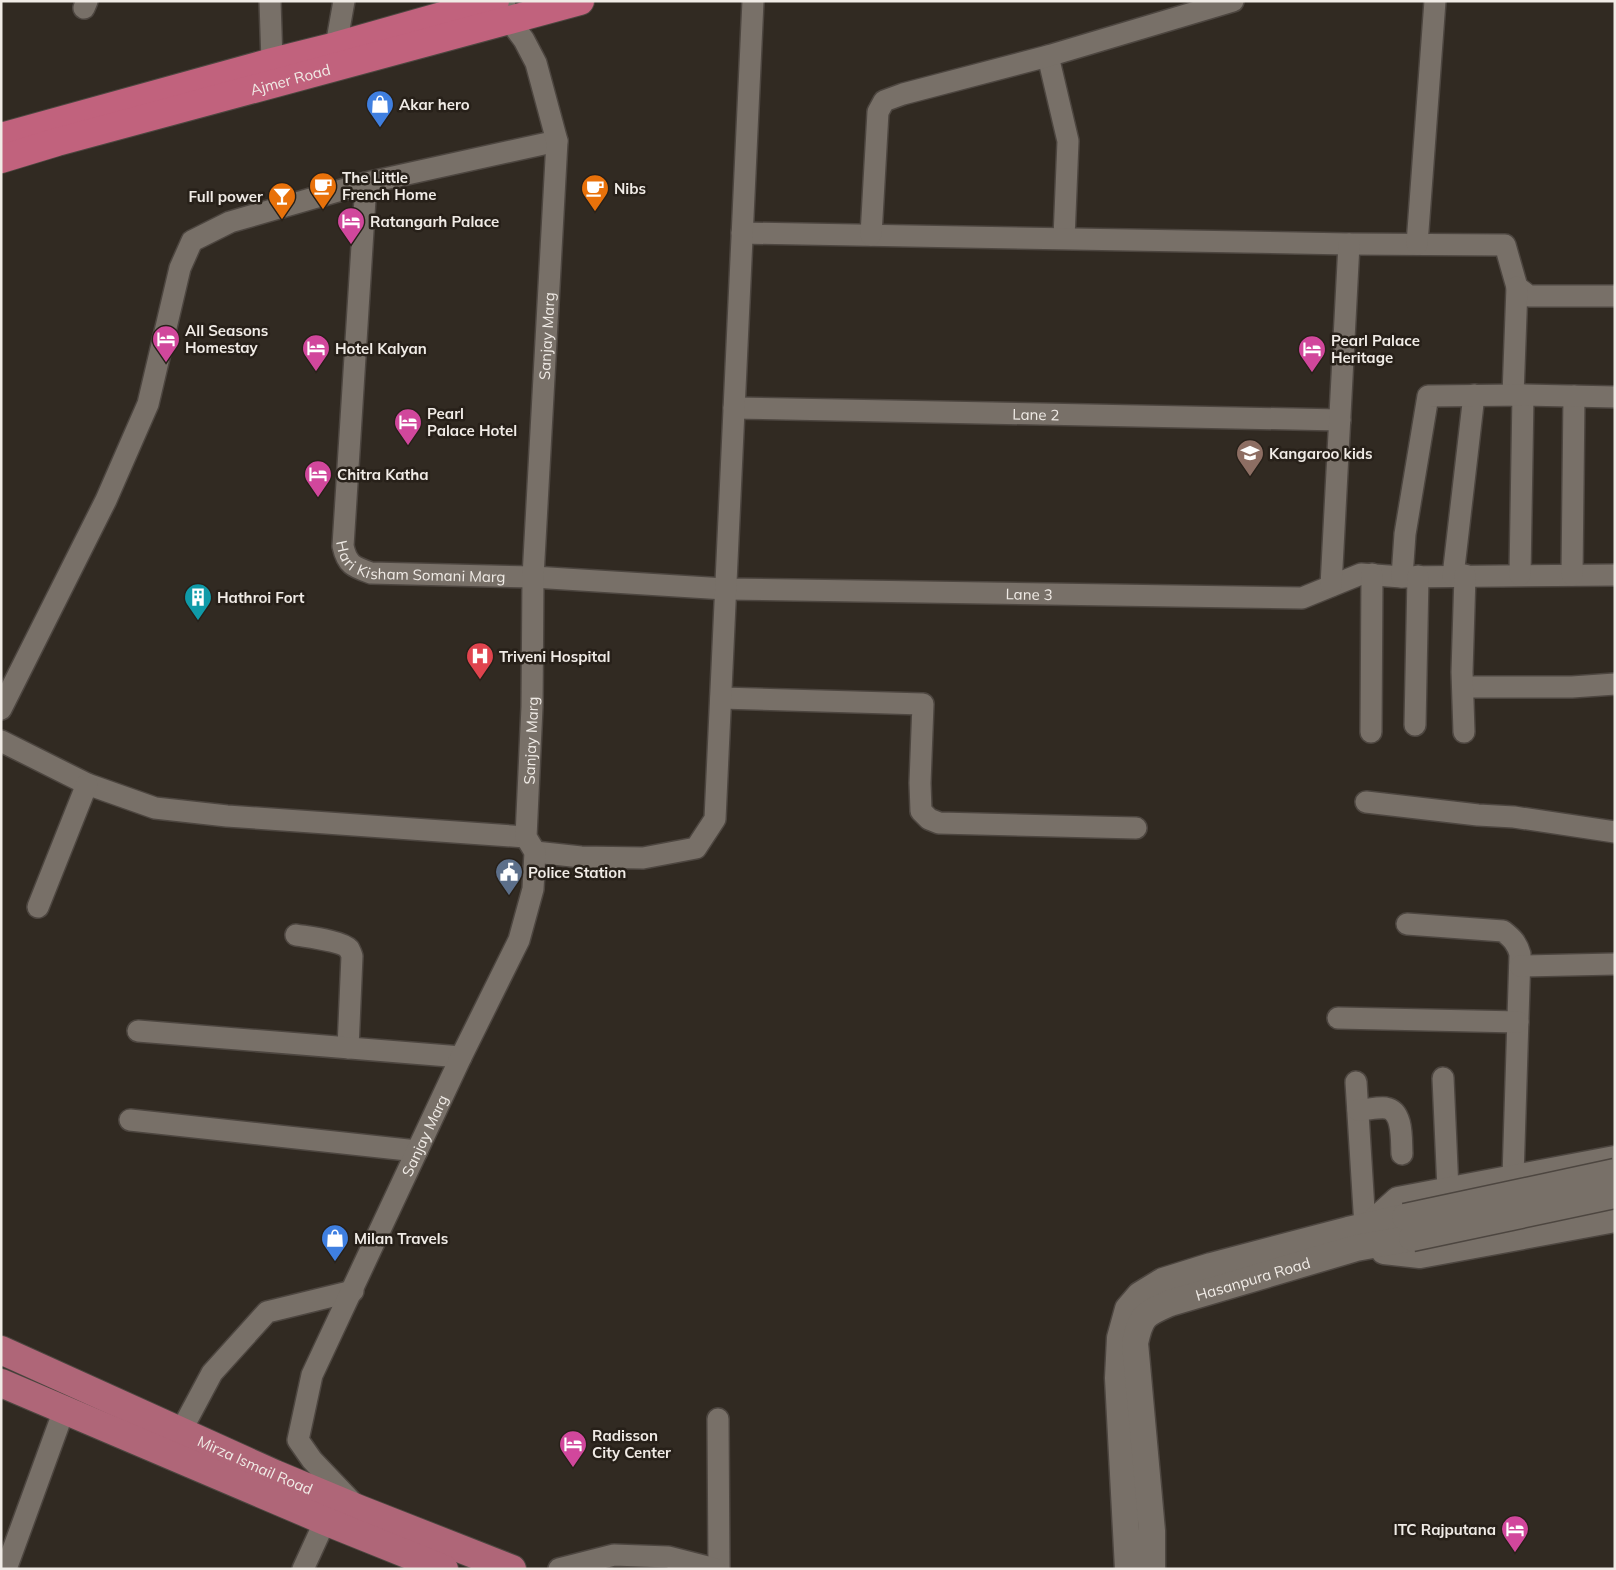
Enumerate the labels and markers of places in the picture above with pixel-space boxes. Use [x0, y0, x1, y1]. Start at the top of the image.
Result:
shop icon: Akar hero [365, 89, 395, 128]
place label: Akar hero [399, 95, 470, 114]
place label: The Little French Home [342, 168, 436, 204]
cafe icon: The Little French Home [308, 171, 338, 210]
cafe icon: Nibs [580, 173, 610, 212]
place label: Nibs [614, 179, 646, 198]
bar icon: Full power [267, 181, 297, 220]
place label: Full power [188, 187, 263, 206]
hotel icon: Ratangarh Palace [336, 206, 366, 245]
place label: Ratangarh Palace [370, 212, 499, 231]
place label: All Seasons Homestay [185, 321, 268, 357]
hotel icon: All Seasons Homestay [151, 324, 181, 363]
place label: Pearl Palace Heritage [1331, 331, 1420, 367]
hotel icon: Hotel Kalyan [301, 333, 331, 372]
hotel icon: Pearl Palace Heritage [1297, 334, 1327, 373]
place label: Hotel Kalyan [335, 339, 427, 358]
place label: Pearl Palace Hotel [427, 404, 517, 440]
hotel icon: Pearl Palace Hotel [393, 407, 423, 446]
school or university icon: Kangaroo kids [1235, 438, 1265, 477]
place label: Kangaroo kids [1269, 444, 1373, 463]
hotel icon: Chitra Katha [303, 459, 333, 498]
place label: Chitra Katha [337, 465, 428, 484]
building icon: Hathroi Fort [183, 582, 213, 621]
place label: Hathroi Fort [217, 588, 305, 607]
hospital icon: Triveni Hospital [465, 641, 495, 680]
place label: Triveni Hospital [499, 647, 610, 666]
public building icon: Police Station [494, 857, 524, 896]
place label: Police Station [528, 863, 626, 882]
shop icon: Milan Travels [320, 1223, 350, 1262]
place label: Milan Travels [354, 1229, 448, 1248]
place label: Radisson City Center [592, 1426, 671, 1462]
hotel icon: Radisson City Center [558, 1429, 588, 1468]
hotel icon: ITC Rajputana [1500, 1514, 1530, 1553]
place label: ITC Rajputana [1393, 1520, 1496, 1539]

